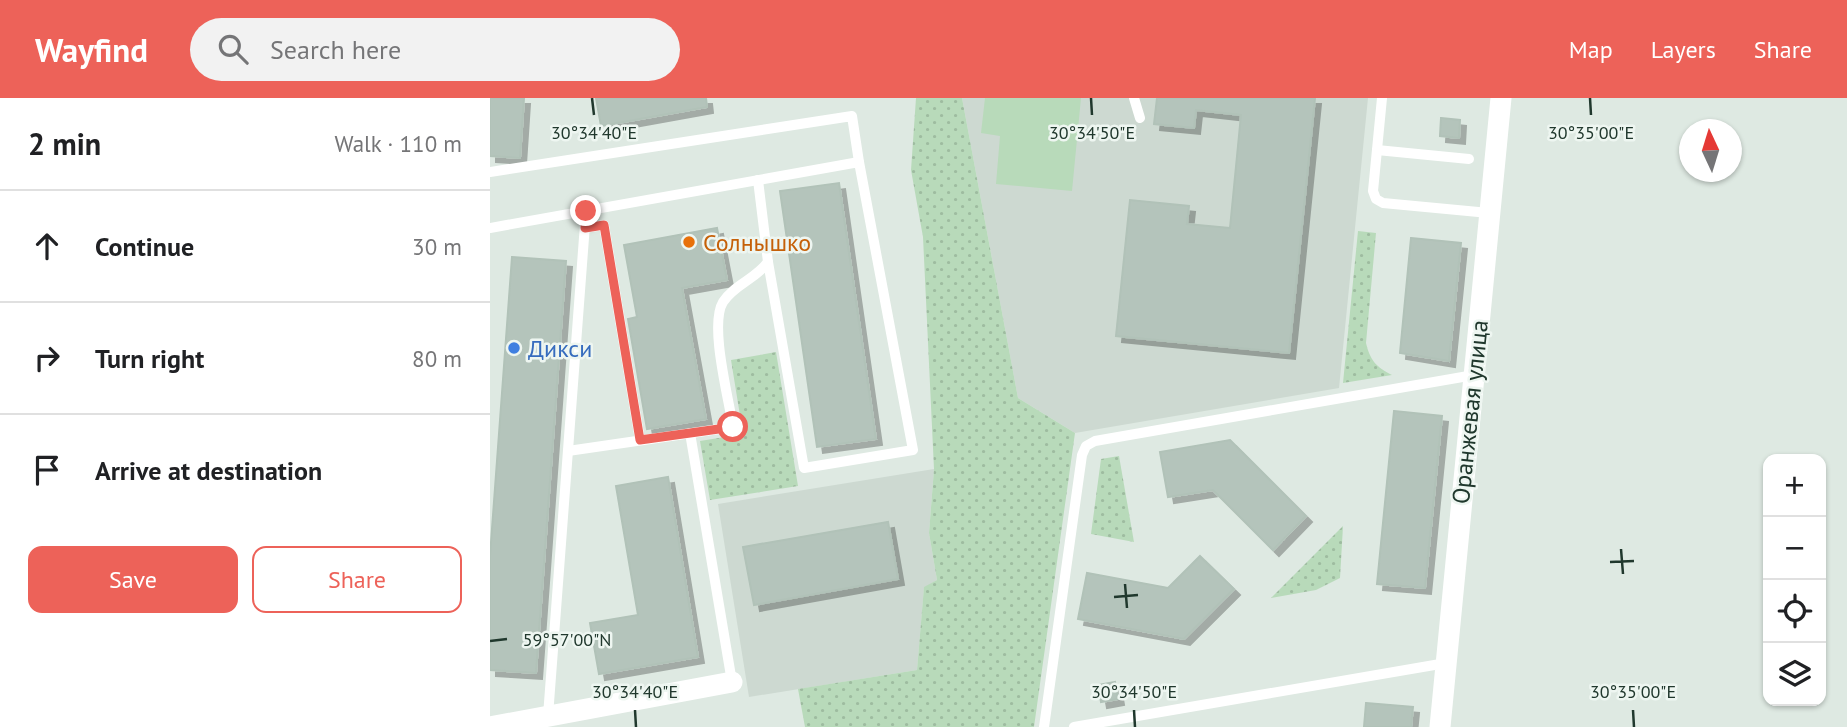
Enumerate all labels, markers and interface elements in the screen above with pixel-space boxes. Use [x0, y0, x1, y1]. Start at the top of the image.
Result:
search box [190, 18, 680, 81]
text: Wayfind [35, 28, 148, 71]
icon: search [214, 30, 252, 68]
text: Search here [270, 33, 401, 66]
text: Map [1569, 34, 1613, 65]
text: Layers [1651, 34, 1716, 65]
text: Share [1754, 34, 1812, 65]
north arrow [1679, 119, 1742, 182]
text: 30°34'40"E [551, 121, 637, 144]
text: 30°34'50"E [1049, 121, 1135, 144]
text: 30°35'00"E [1548, 121, 1634, 144]
text: 2 min [28, 124, 101, 163]
text: Walk · 110 m [335, 129, 462, 158]
route end [570, 195, 601, 226]
icon: ahead [28, 227, 66, 265]
place label: Солнышко [703, 227, 811, 258]
text: Continue [95, 230, 194, 263]
text: 30 m [412, 232, 462, 261]
marker: Солнышко [681, 234, 697, 250]
street label: Оранжевая улица [1445, 318, 1495, 506]
place label: Дикси [528, 333, 592, 364]
icon: right [28, 339, 66, 377]
marker: Дикси [506, 340, 522, 356]
text: Turn right [95, 342, 204, 375]
text: 80 m [412, 344, 462, 373]
route start [717, 411, 748, 442]
icon: arrive [28, 451, 66, 489]
text: Arrive at destination [95, 454, 322, 487]
map controls [1763, 454, 1826, 706]
button: + [1763, 454, 1826, 517]
button: − [1763, 517, 1826, 580]
button: Save [28, 546, 238, 613]
button: Share [252, 546, 462, 613]
button: locate [1763, 580, 1826, 643]
text: 59°57'00"N [523, 628, 611, 651]
button: layers [1763, 643, 1826, 706]
text: 30°34'40"E [592, 680, 678, 703]
text: 30°34'50"E [1091, 680, 1177, 703]
text: 30°35'00"E [1590, 680, 1676, 703]

